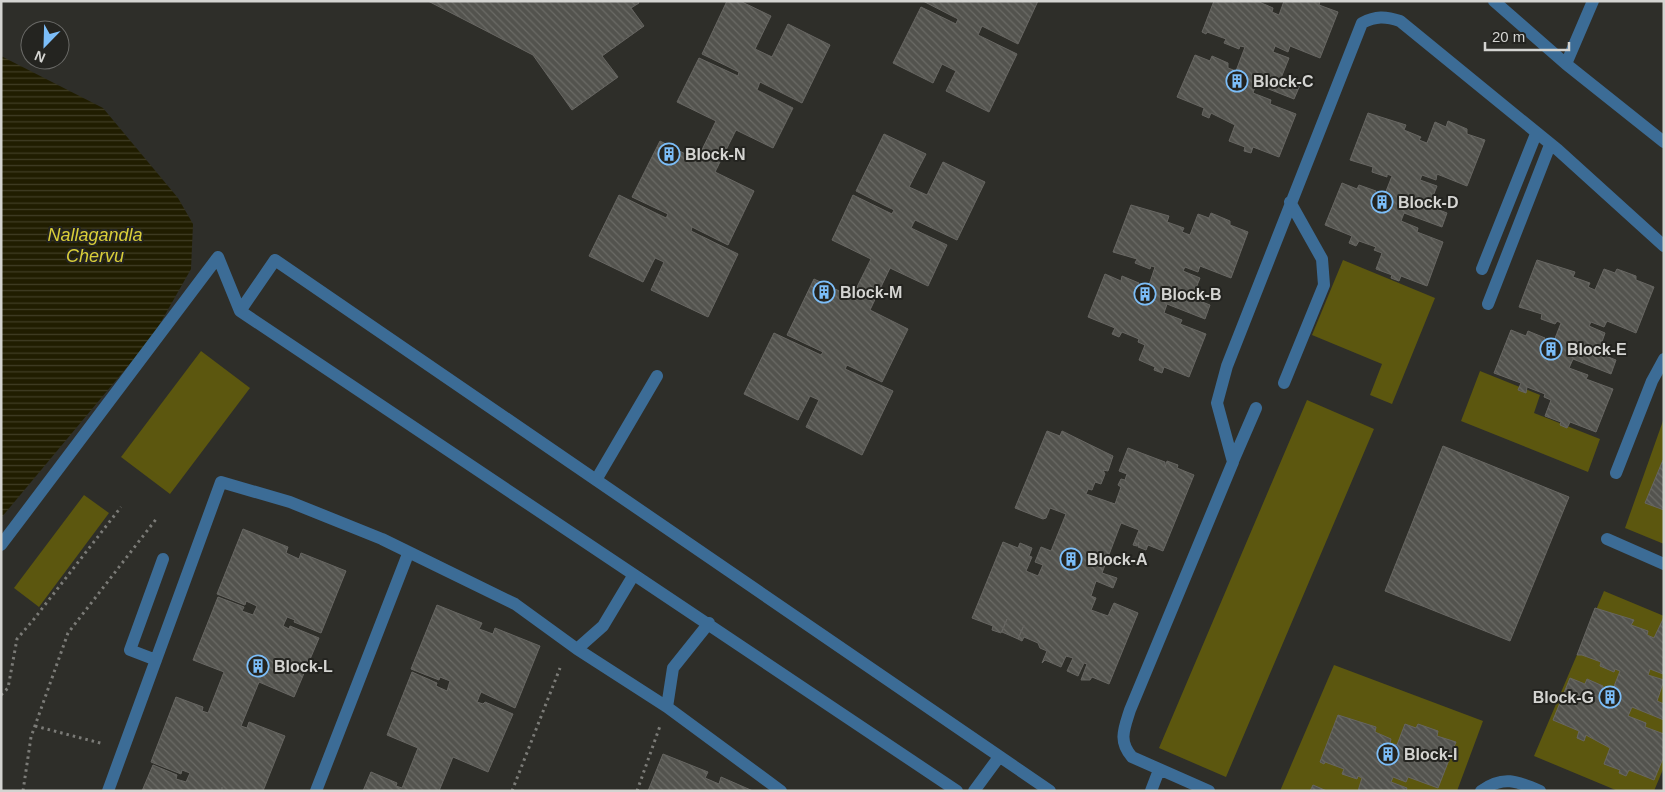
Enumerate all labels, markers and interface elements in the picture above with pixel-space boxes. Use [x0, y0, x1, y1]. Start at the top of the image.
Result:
north arrow [20, 20, 70, 70]
scale bar [1485, 20, 1569, 52]
text: 20 m [1492, 28, 1525, 45]
text: N [32, 48, 48, 66]
building icon: Block-C [1225, 69, 1249, 93]
place label: Block-C [1253, 73, 1314, 90]
building icon: Block-N [657, 142, 681, 166]
place label: Block-N [685, 146, 745, 163]
building icon: Block-D [1370, 190, 1394, 214]
place label: Block-D [1398, 194, 1458, 211]
water label: Nallagandla Chervu [47, 225, 143, 266]
building icon: Block-M [812, 280, 836, 304]
building icon: Block-B [1133, 282, 1157, 306]
place label: Block-M [840, 284, 902, 301]
place label: Block-B [1161, 286, 1221, 303]
building icon: Block-E [1539, 337, 1563, 361]
place label: Block-E [1567, 341, 1627, 358]
building icon: Block-A [1059, 547, 1083, 571]
place label: Block-A [1087, 551, 1148, 568]
building icon: Block-L [246, 654, 270, 678]
place label: Block-L [274, 658, 333, 675]
building icon: Block-G [1598, 685, 1622, 709]
place label: Block-G [1533, 689, 1594, 706]
building icon: Block-I [1376, 742, 1400, 766]
place label: Block-I [1404, 746, 1457, 763]

